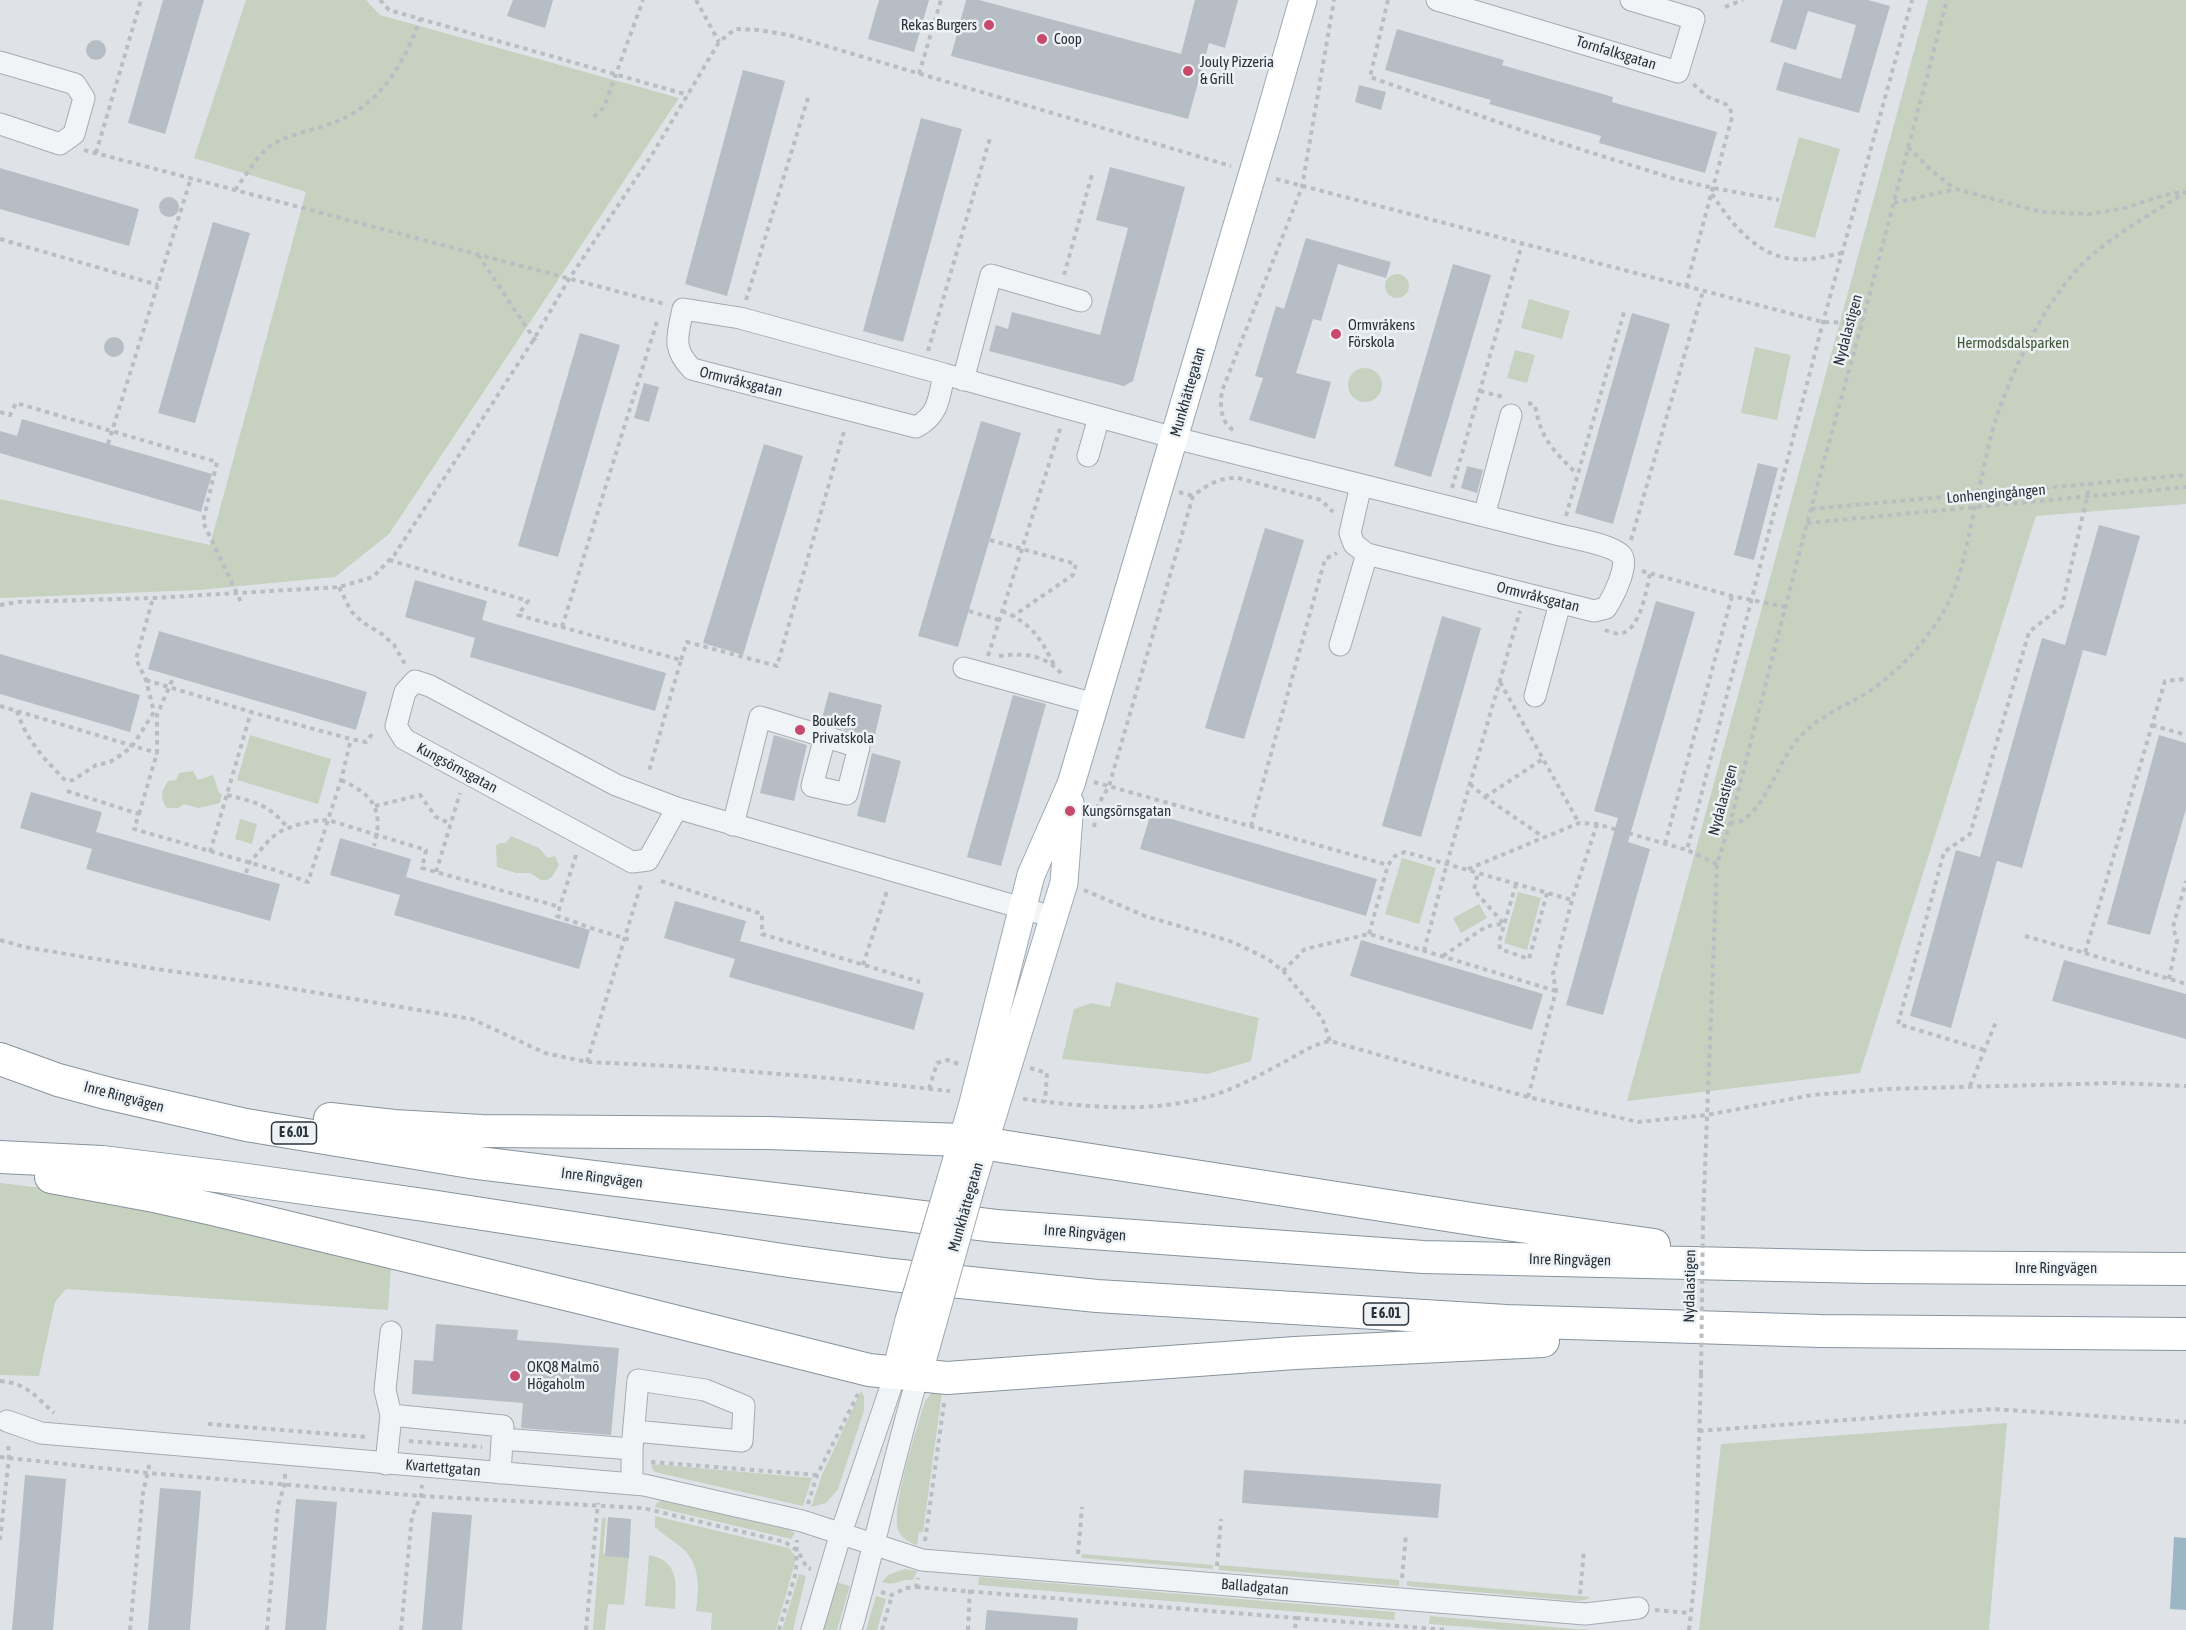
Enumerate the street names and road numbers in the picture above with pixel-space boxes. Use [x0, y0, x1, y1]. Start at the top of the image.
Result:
street label: Tornfalksgatan [1574, 32, 1658, 74]
street label: Nydalastigen [1830, 292, 1866, 368]
street label: Munkhättegatan [1167, 345, 1209, 439]
street label: Ormvråksgatan [698, 363, 784, 401]
street label: Lonhengingången [1946, 481, 2046, 507]
street label: Ormvråksgatan [1495, 578, 1581, 616]
street label: Kungsörnsgatan [413, 739, 501, 797]
street label: Nydalastigen [1705, 762, 1741, 838]
street label: Inre Ringvägen [82, 1078, 166, 1116]
road number: E 6.01 [272, 1122, 316, 1144]
street label: Munkhättegatan [945, 1160, 987, 1254]
street label: Inre Ringvägen [560, 1164, 644, 1192]
street label: Inre Ringvägen [1043, 1221, 1127, 1245]
street label: Nydalastigen [1680, 1249, 1700, 1323]
street label: Inre Ringvägen [1529, 1250, 1611, 1270]
street label: Inre Ringvägen [2015, 1259, 2097, 1277]
road number: E 6.01 [1364, 1303, 1408, 1325]
street label: Kvartettgatan [405, 1456, 481, 1480]
street label: Balladgatan [1220, 1575, 1290, 1599]

